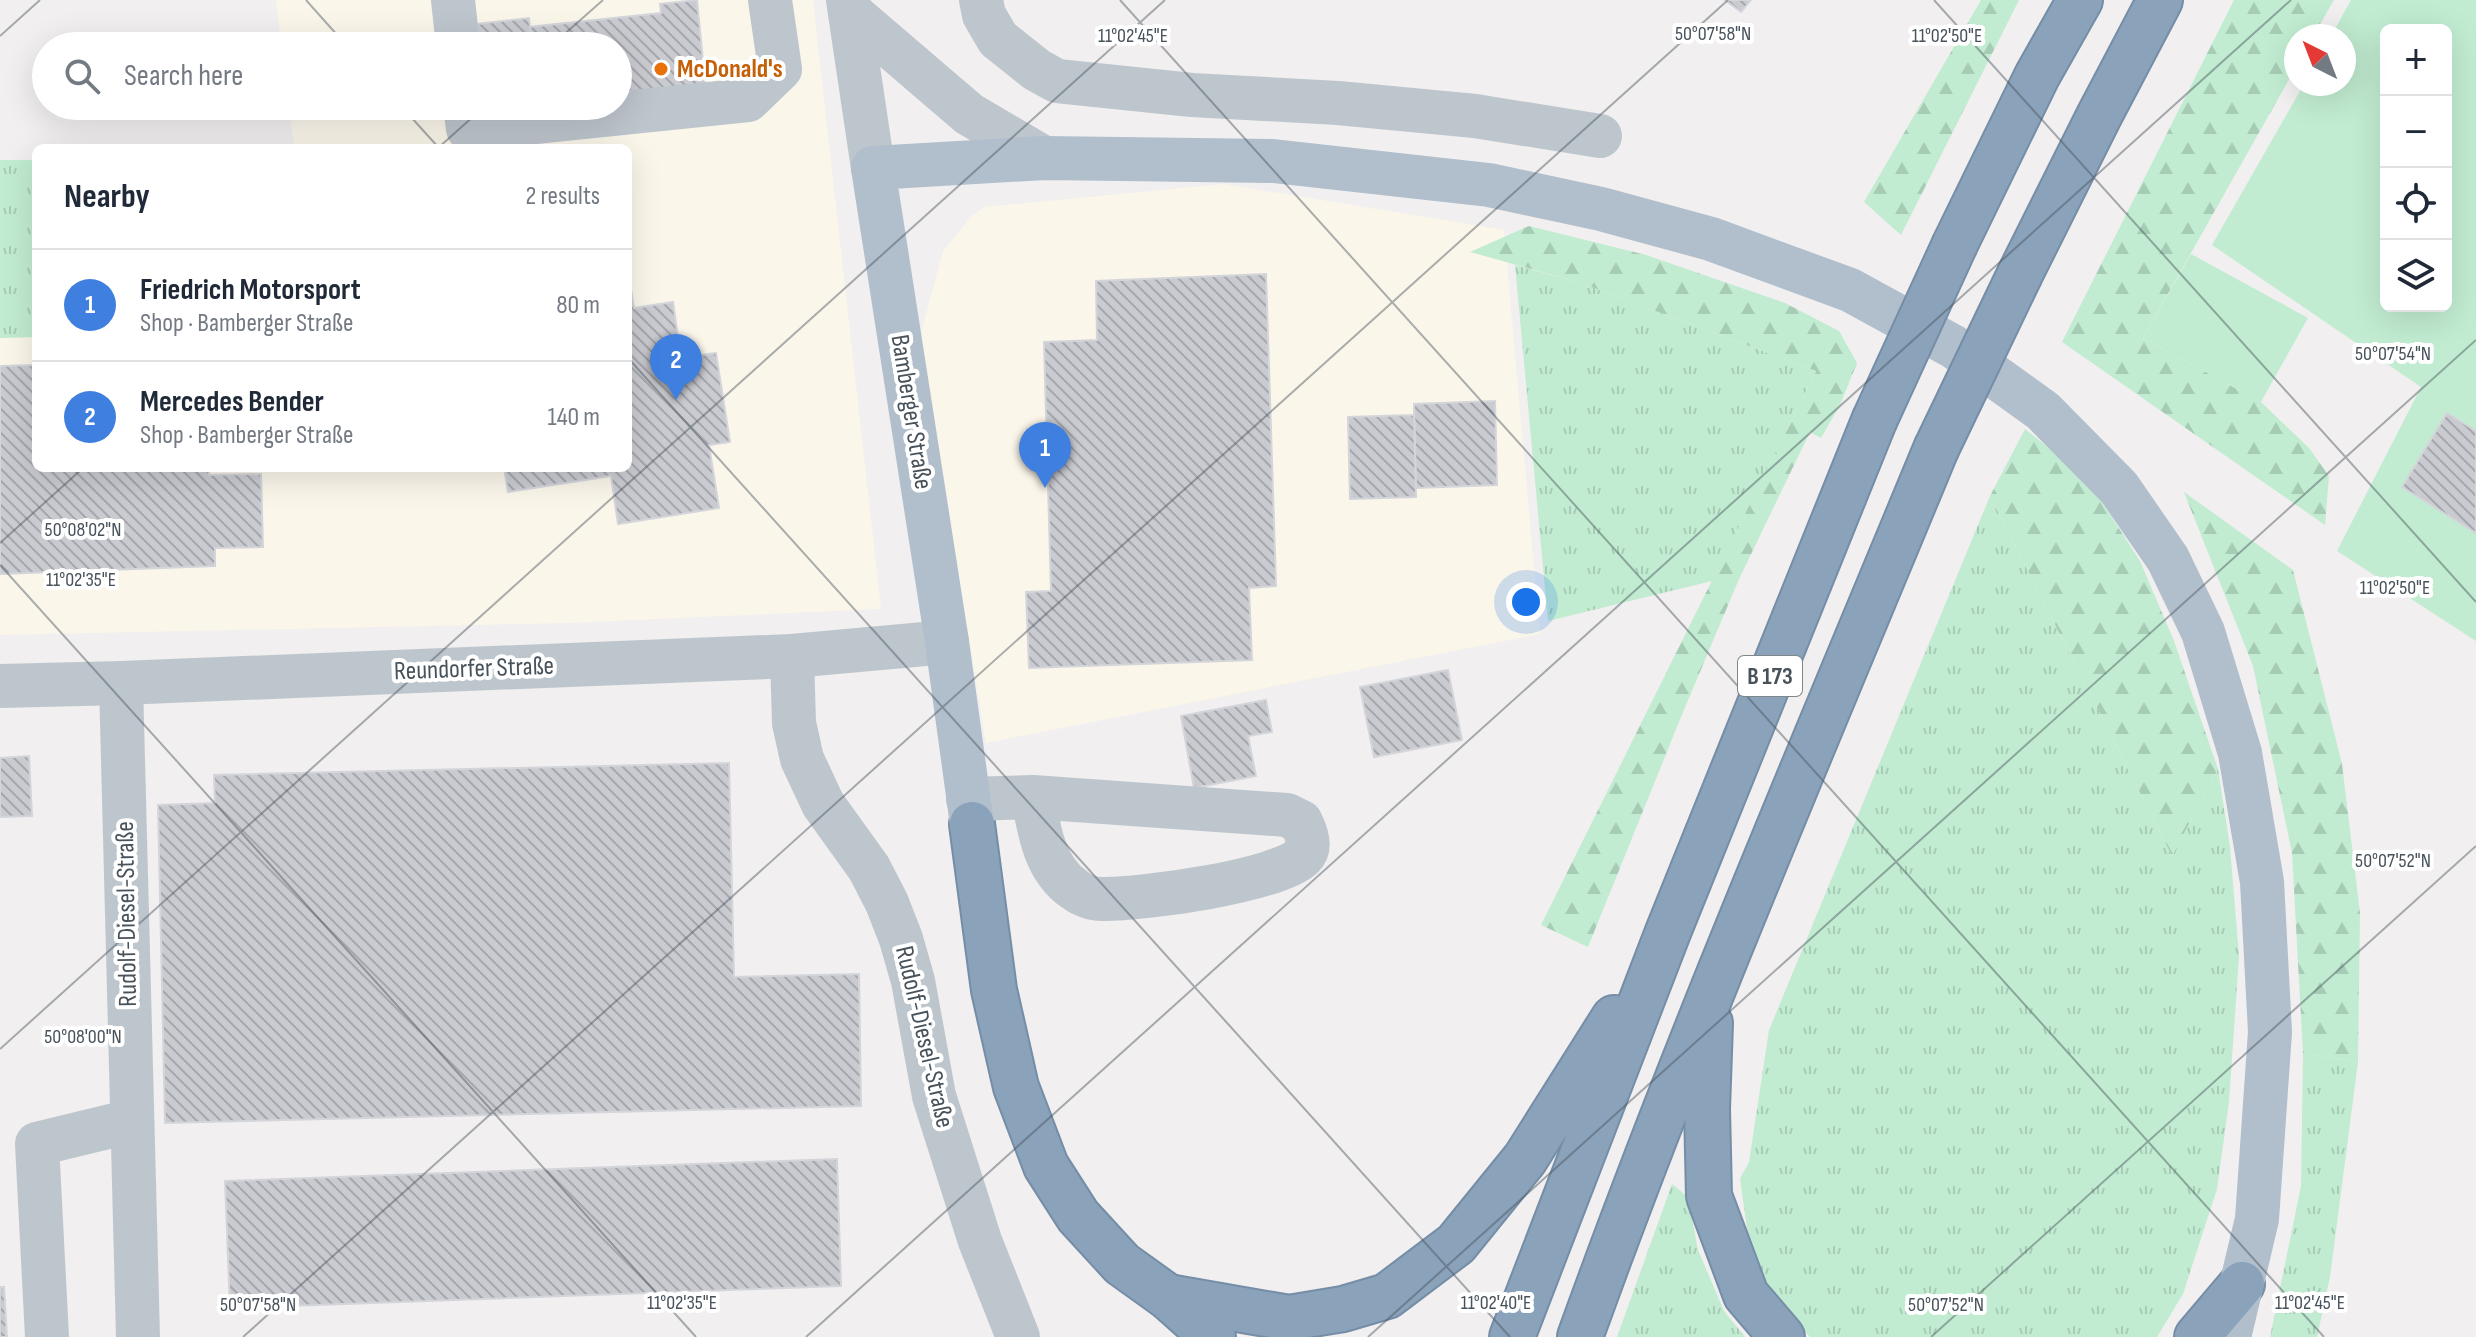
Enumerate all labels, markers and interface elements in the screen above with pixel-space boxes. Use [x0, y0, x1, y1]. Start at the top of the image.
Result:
text: 50°07'58"N [1675, 22, 1751, 46]
text: 11°02'45"E [1098, 24, 1168, 48]
text: 11°02'50"E [1912, 24, 1982, 48]
north arrow [2284, 24, 2356, 96]
map controls [2380, 24, 2452, 312]
button: + [2380, 24, 2452, 96]
search box [32, 32, 632, 120]
icon: search [60, 54, 104, 98]
place label: McDonald's [677, 54, 783, 85]
text: Search here [124, 58, 243, 94]
marker: McDonald's [652, 60, 670, 78]
button: − [2380, 96, 2452, 168]
button: locate [2380, 168, 2452, 240]
text: Nearby [64, 176, 150, 217]
text: 2 results [526, 181, 600, 212]
button: layers [2380, 240, 2452, 312]
text: Friedrich Motorsport [140, 272, 361, 308]
text: 1 [85, 290, 95, 321]
text: 80 m [556, 290, 600, 321]
text: Shop · Bamberger Straße [140, 308, 353, 339]
street label: Bamberger Straße [883, 332, 939, 492]
pin: 2 [650, 334, 702, 400]
text: 50°07'54"N [2355, 342, 2431, 366]
text: Mercedes Bender [140, 384, 324, 420]
text: 2 [84, 402, 96, 433]
text: 140 m [548, 402, 600, 433]
text: Shop · Bamberger Straße [140, 420, 353, 451]
pin: 1 [1019, 422, 1071, 488]
text: 50°08'02"N [45, 518, 121, 542]
text: 11°02'35"E [46, 568, 116, 592]
text: 11°02'50"E [2360, 576, 2430, 600]
your location [1506, 582, 1546, 622]
street label: Reundorfer Straße [393, 651, 555, 687]
road number: B 173 [1738, 656, 1802, 696]
street label: Rudolf-Diesel-Straße [110, 821, 144, 1007]
text: 50°07'52"N [2355, 849, 2431, 873]
street label: Rudolf-Diesel-Straße [888, 943, 960, 1131]
text: 50°08'00"N [44, 1025, 122, 1049]
text: 11°02'35"E [647, 1291, 717, 1315]
text: 11°02'40"E [1461, 1291, 1531, 1315]
text: 11°02'45"E [2275, 1291, 2345, 1315]
text: 50°07'58"N [220, 1293, 296, 1317]
text: 50°07'52"N [1908, 1293, 1984, 1317]

